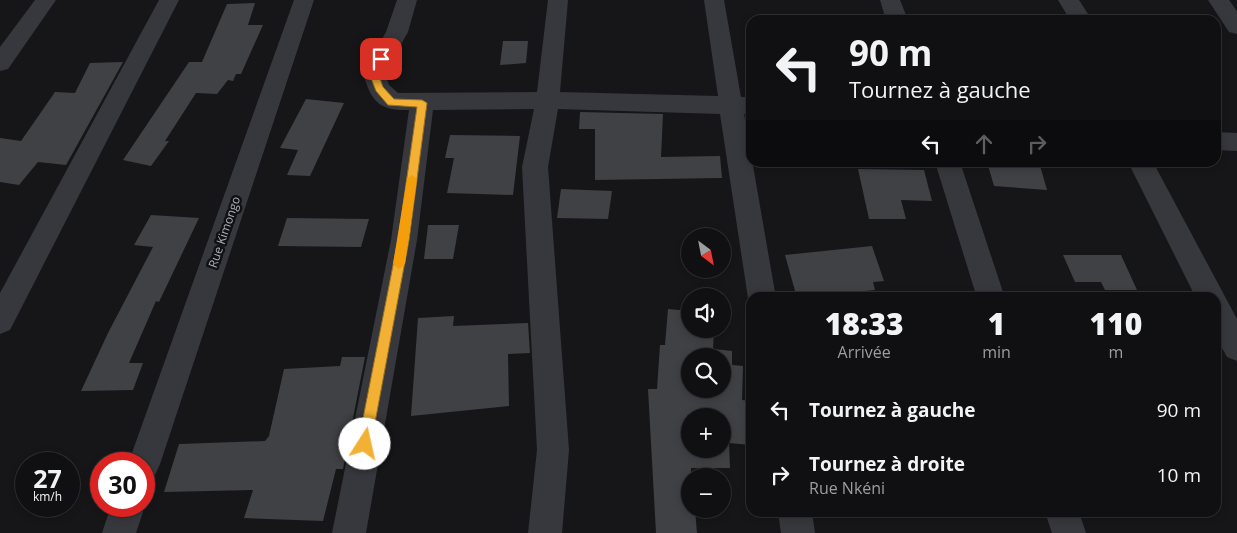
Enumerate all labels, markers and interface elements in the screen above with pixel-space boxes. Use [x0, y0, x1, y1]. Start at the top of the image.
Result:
text: 90 m [849, 29, 932, 76]
icon: left [766, 35, 831, 100]
pin [360, 38, 402, 80]
icon: arrive [367, 45, 395, 73]
text: Tournez à gauche [849, 74, 1031, 104]
icon: left [917, 130, 945, 158]
icon: ahead [970, 130, 998, 158]
icon: right [1023, 130, 1051, 158]
street label: Rue Kimongo [204, 194, 244, 270]
north arrow [681, 228, 731, 278]
map controls [681, 228, 731, 518]
button: sound [681, 288, 731, 338]
text: 18:33 [825, 303, 904, 344]
text: 1 [988, 303, 1005, 344]
text: 110 [1090, 303, 1142, 344]
text: Arrivée [838, 341, 891, 363]
text: min [982, 341, 1011, 363]
text: m [1109, 341, 1123, 363]
button: search [681, 348, 731, 398]
icon: left [766, 396, 794, 424]
text: Tournez à gauche [809, 397, 975, 423]
text: 90 m [1157, 397, 1201, 423]
button: + [681, 408, 731, 458]
position arrow [338, 417, 390, 469]
text: Tournez à droite [809, 451, 965, 477]
speed limit sign: 30 [90, 452, 155, 517]
text: 27 [33, 461, 62, 495]
icon: right [766, 461, 794, 489]
text: 10 m [1157, 462, 1201, 488]
button: − [681, 468, 731, 518]
text: Rue Nkéni [809, 477, 885, 499]
text: km/h [33, 488, 62, 505]

